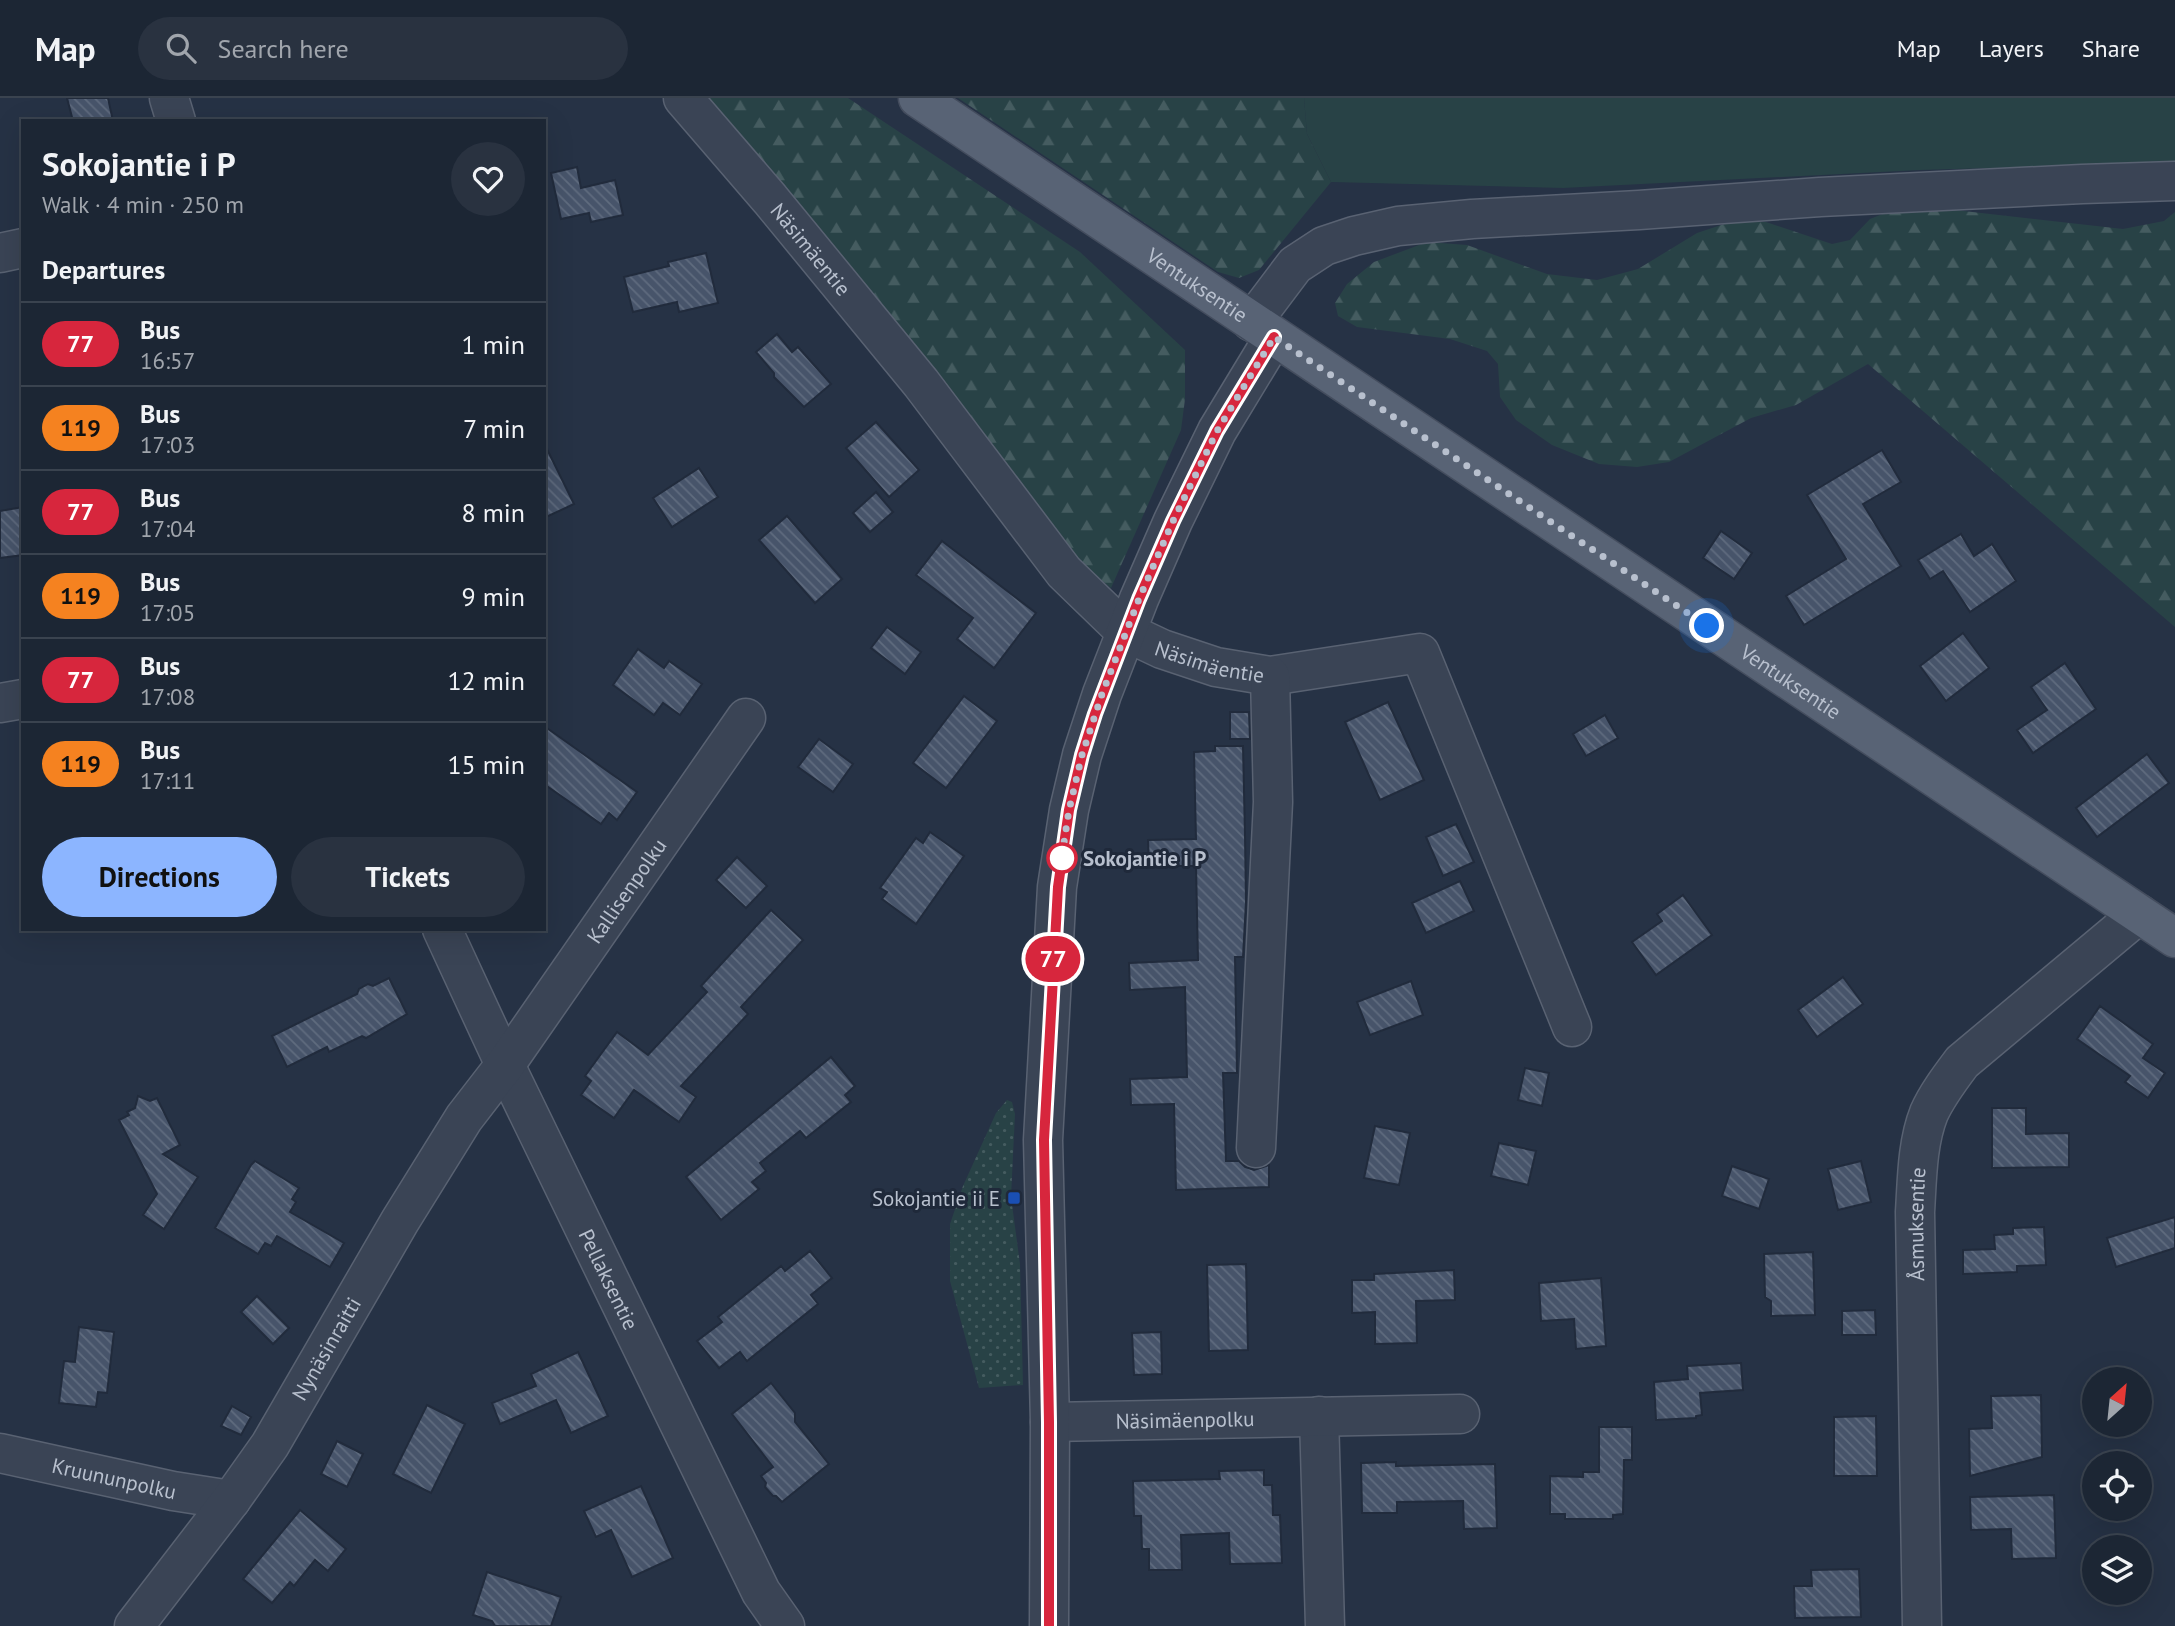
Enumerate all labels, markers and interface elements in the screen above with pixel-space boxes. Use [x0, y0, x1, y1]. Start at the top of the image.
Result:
search box [138, 17, 628, 80]
text: Map [35, 27, 96, 70]
icon: search [162, 29, 200, 67]
text: Search here [218, 32, 349, 65]
text: Map [1897, 33, 1941, 64]
text: Layers [1979, 33, 2044, 64]
text: Share [2082, 33, 2140, 64]
text: Sokojantie i P [42, 142, 236, 185]
button: heart [451, 142, 525, 216]
text: Walk · 4 min · 250 m [42, 190, 244, 219]
street label: Näsimäentie [765, 197, 857, 301]
street label: Ventuksentie [1141, 241, 1253, 328]
text: Departures [42, 253, 165, 286]
text: Bus [140, 313, 180, 346]
text: 77 [67, 328, 94, 359]
text: 1 min [462, 328, 525, 361]
text: 16:57 [140, 346, 195, 375]
text: Bus [140, 397, 180, 430]
text: 119 [60, 412, 101, 443]
text: 7 min [463, 412, 525, 445]
text: 17:03 [140, 430, 195, 459]
text: Bus [140, 481, 180, 514]
text: 77 [67, 496, 94, 527]
text: 8 min [462, 496, 525, 529]
text: 17:04 [140, 514, 195, 543]
text: Bus [140, 565, 180, 598]
text: 119 [60, 580, 101, 611]
text: 9 min [462, 580, 525, 613]
text: 17:05 [140, 598, 195, 627]
your location [1689, 608, 1724, 643]
street label: Näsimäentie [1152, 634, 1266, 688]
street label: Ventuksentie [1735, 637, 1847, 725]
text: Bus [140, 649, 180, 682]
text: 77 [67, 664, 94, 695]
text: 12 min [447, 664, 525, 697]
text: 17:08 [140, 682, 195, 711]
text: Bus [140, 733, 180, 766]
text: 119 [60, 748, 101, 779]
text: 15 min [447, 748, 525, 781]
text: 17:11 [140, 766, 195, 795]
street label: Kallisenpolku [580, 833, 672, 948]
button: Directions [42, 837, 277, 917]
button: Tickets [291, 837, 525, 917]
marker: Sokojantie i P [1047, 843, 1077, 873]
place label: Sokojantie i P [1083, 845, 1206, 872]
line badge: 77 [1021, 936, 1084, 982]
text: 77 [1039, 943, 1067, 974]
street label: Åsmuksentie [1901, 1166, 1931, 1281]
place label: Sokojantie ii E [872, 1185, 1000, 1212]
marker: Sokojantie ii E [1006, 1190, 1022, 1206]
street label: Pellaksentie [573, 1224, 645, 1334]
street label: Nynäsinraitti [285, 1292, 367, 1405]
north arrow [2082, 1367, 2152, 1437]
map controls [2082, 1367, 2152, 1605]
street label: Näsimäenpolku [1115, 1405, 1255, 1434]
street label: Kruununpolku [50, 1451, 179, 1505]
button: locate [2082, 1451, 2152, 1521]
button: layers [2082, 1535, 2152, 1605]

